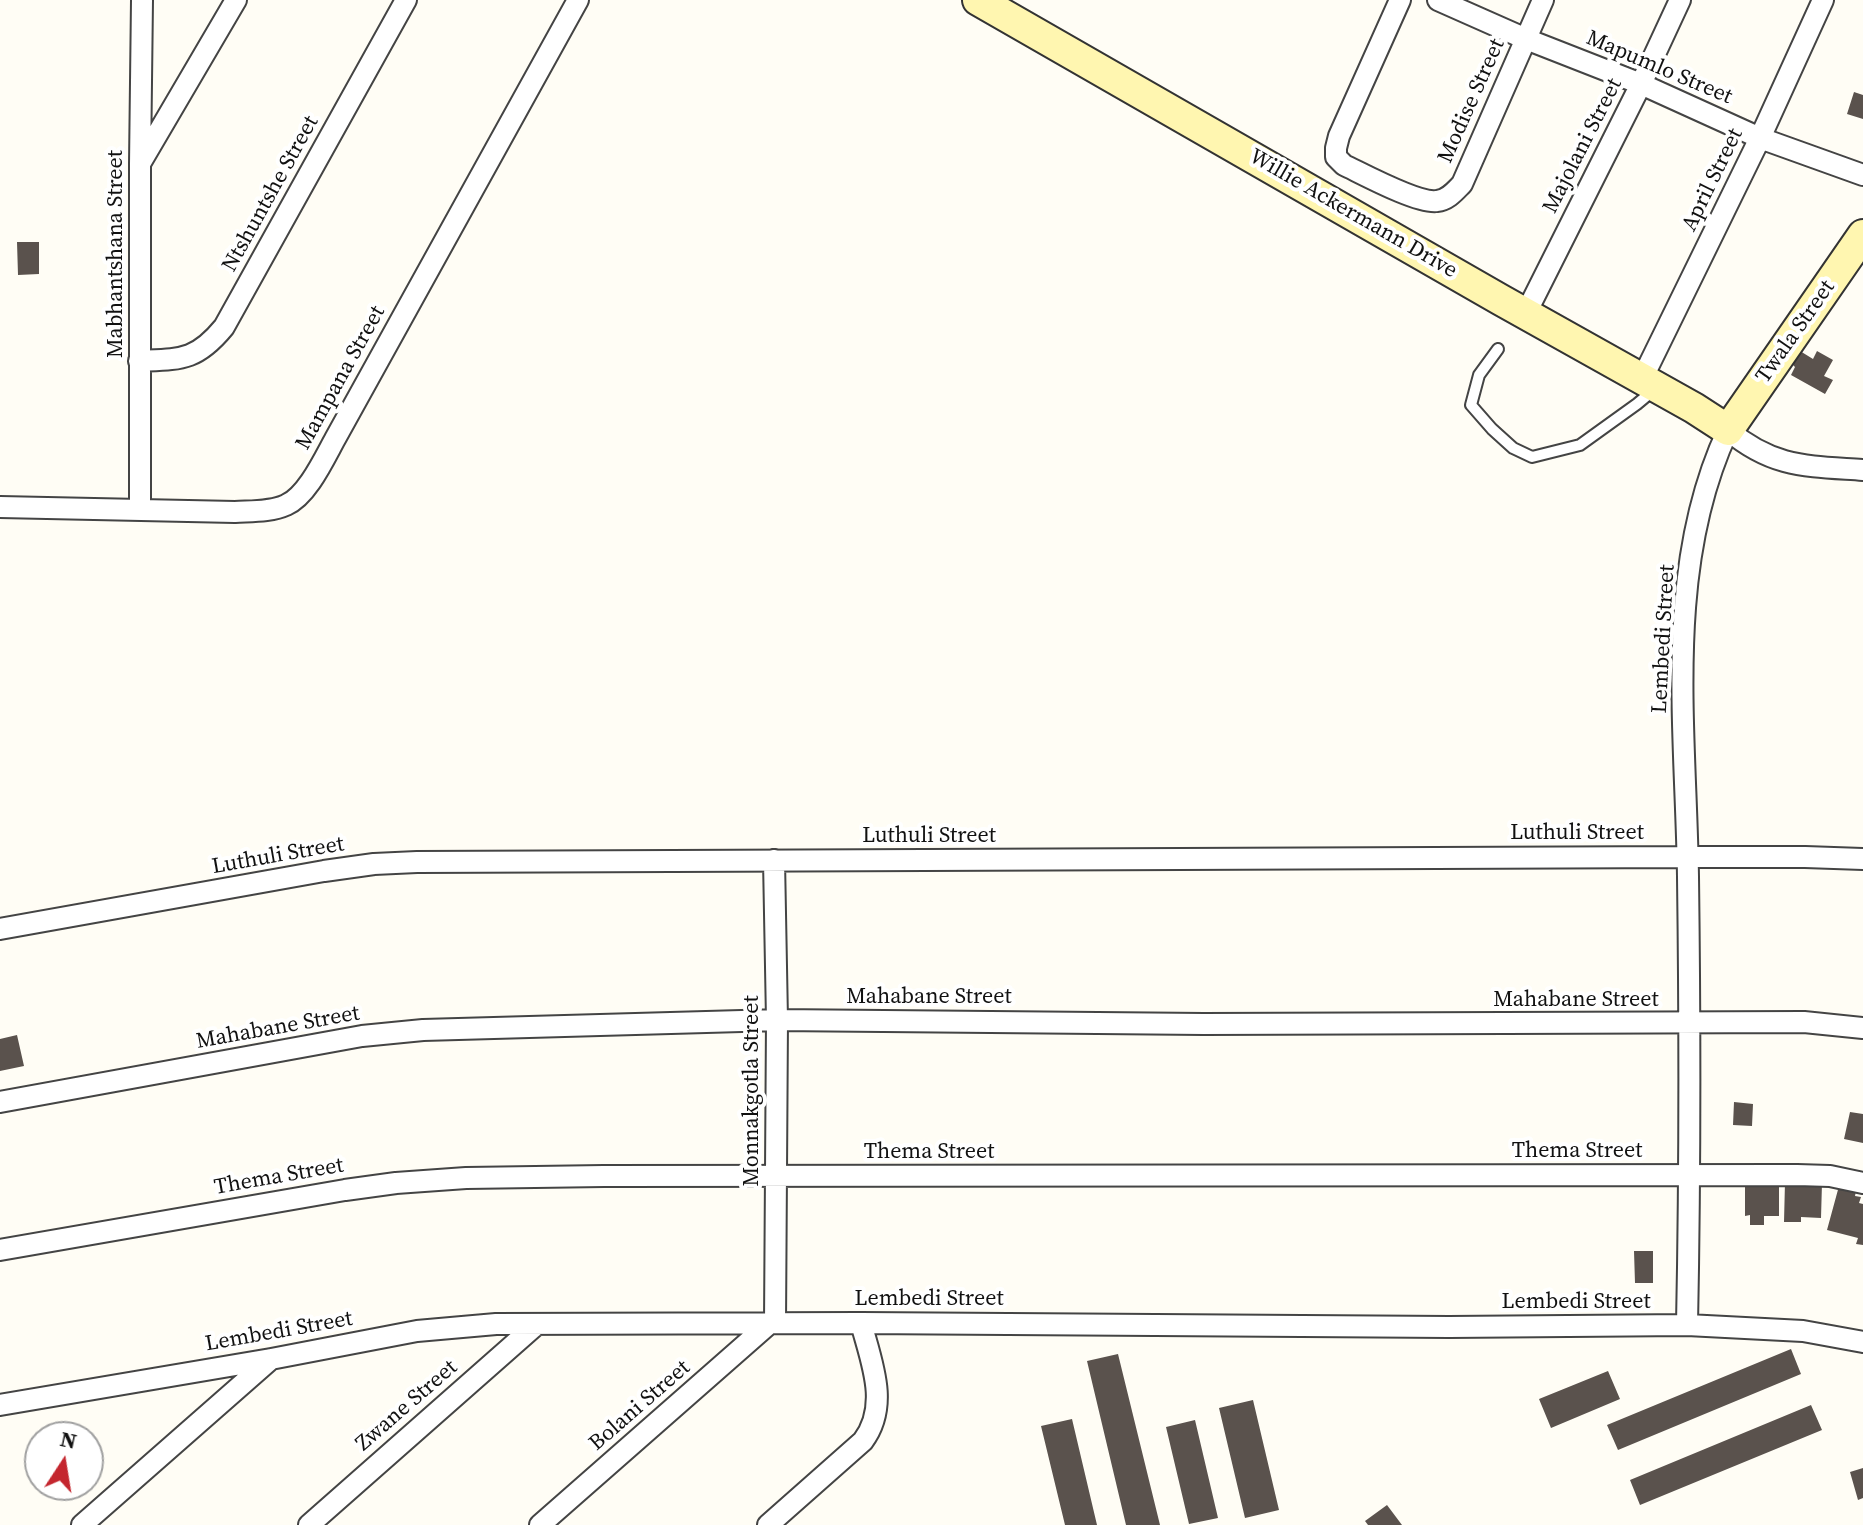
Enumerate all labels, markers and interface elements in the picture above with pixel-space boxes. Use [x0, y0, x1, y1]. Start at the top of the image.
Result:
street label: Mapumlo Street [1582, 25, 1736, 111]
street label: Modise Street [1433, 35, 1511, 167]
street label: Majolani Street [1538, 74, 1628, 218]
street label: Ntshuntshe Street [217, 111, 325, 277]
street label: April Street [1677, 124, 1749, 236]
street label: Willie Ackermann Drive [1244, 144, 1462, 284]
street label: Mabhantshana Street [103, 150, 129, 358]
street label: Twala Street [1751, 275, 1841, 389]
street label: Mampana Street [291, 301, 391, 455]
street label: Lembedi Street [1647, 564, 1681, 714]
street label: Luthuli Street [1510, 820, 1644, 846]
street label: Luthuli Street [862, 823, 996, 849]
street label: Luthuli Street [210, 831, 346, 881]
street label: Mahabane Street [846, 984, 1012, 1010]
street label: Mahabane Street [1493, 987, 1659, 1013]
street label: Monnakgotla Street [739, 995, 765, 1187]
street label: Mahabane Street [194, 1001, 362, 1055]
street label: Thema Street [1512, 1138, 1642, 1164]
street label: Thema Street [864, 1139, 994, 1165]
street label: Thema Street [212, 1153, 346, 1201]
street label: Lembedi Street [854, 1286, 1004, 1312]
street label: Lembedi Street [1501, 1289, 1651, 1315]
street label: Lembedi Street [203, 1306, 355, 1358]
street label: Zwane Street [351, 1355, 463, 1457]
street label: Bolani Street [584, 1355, 696, 1457]
north arrow [24, 1421, 104, 1501]
text: N [58, 1423, 80, 1456]

